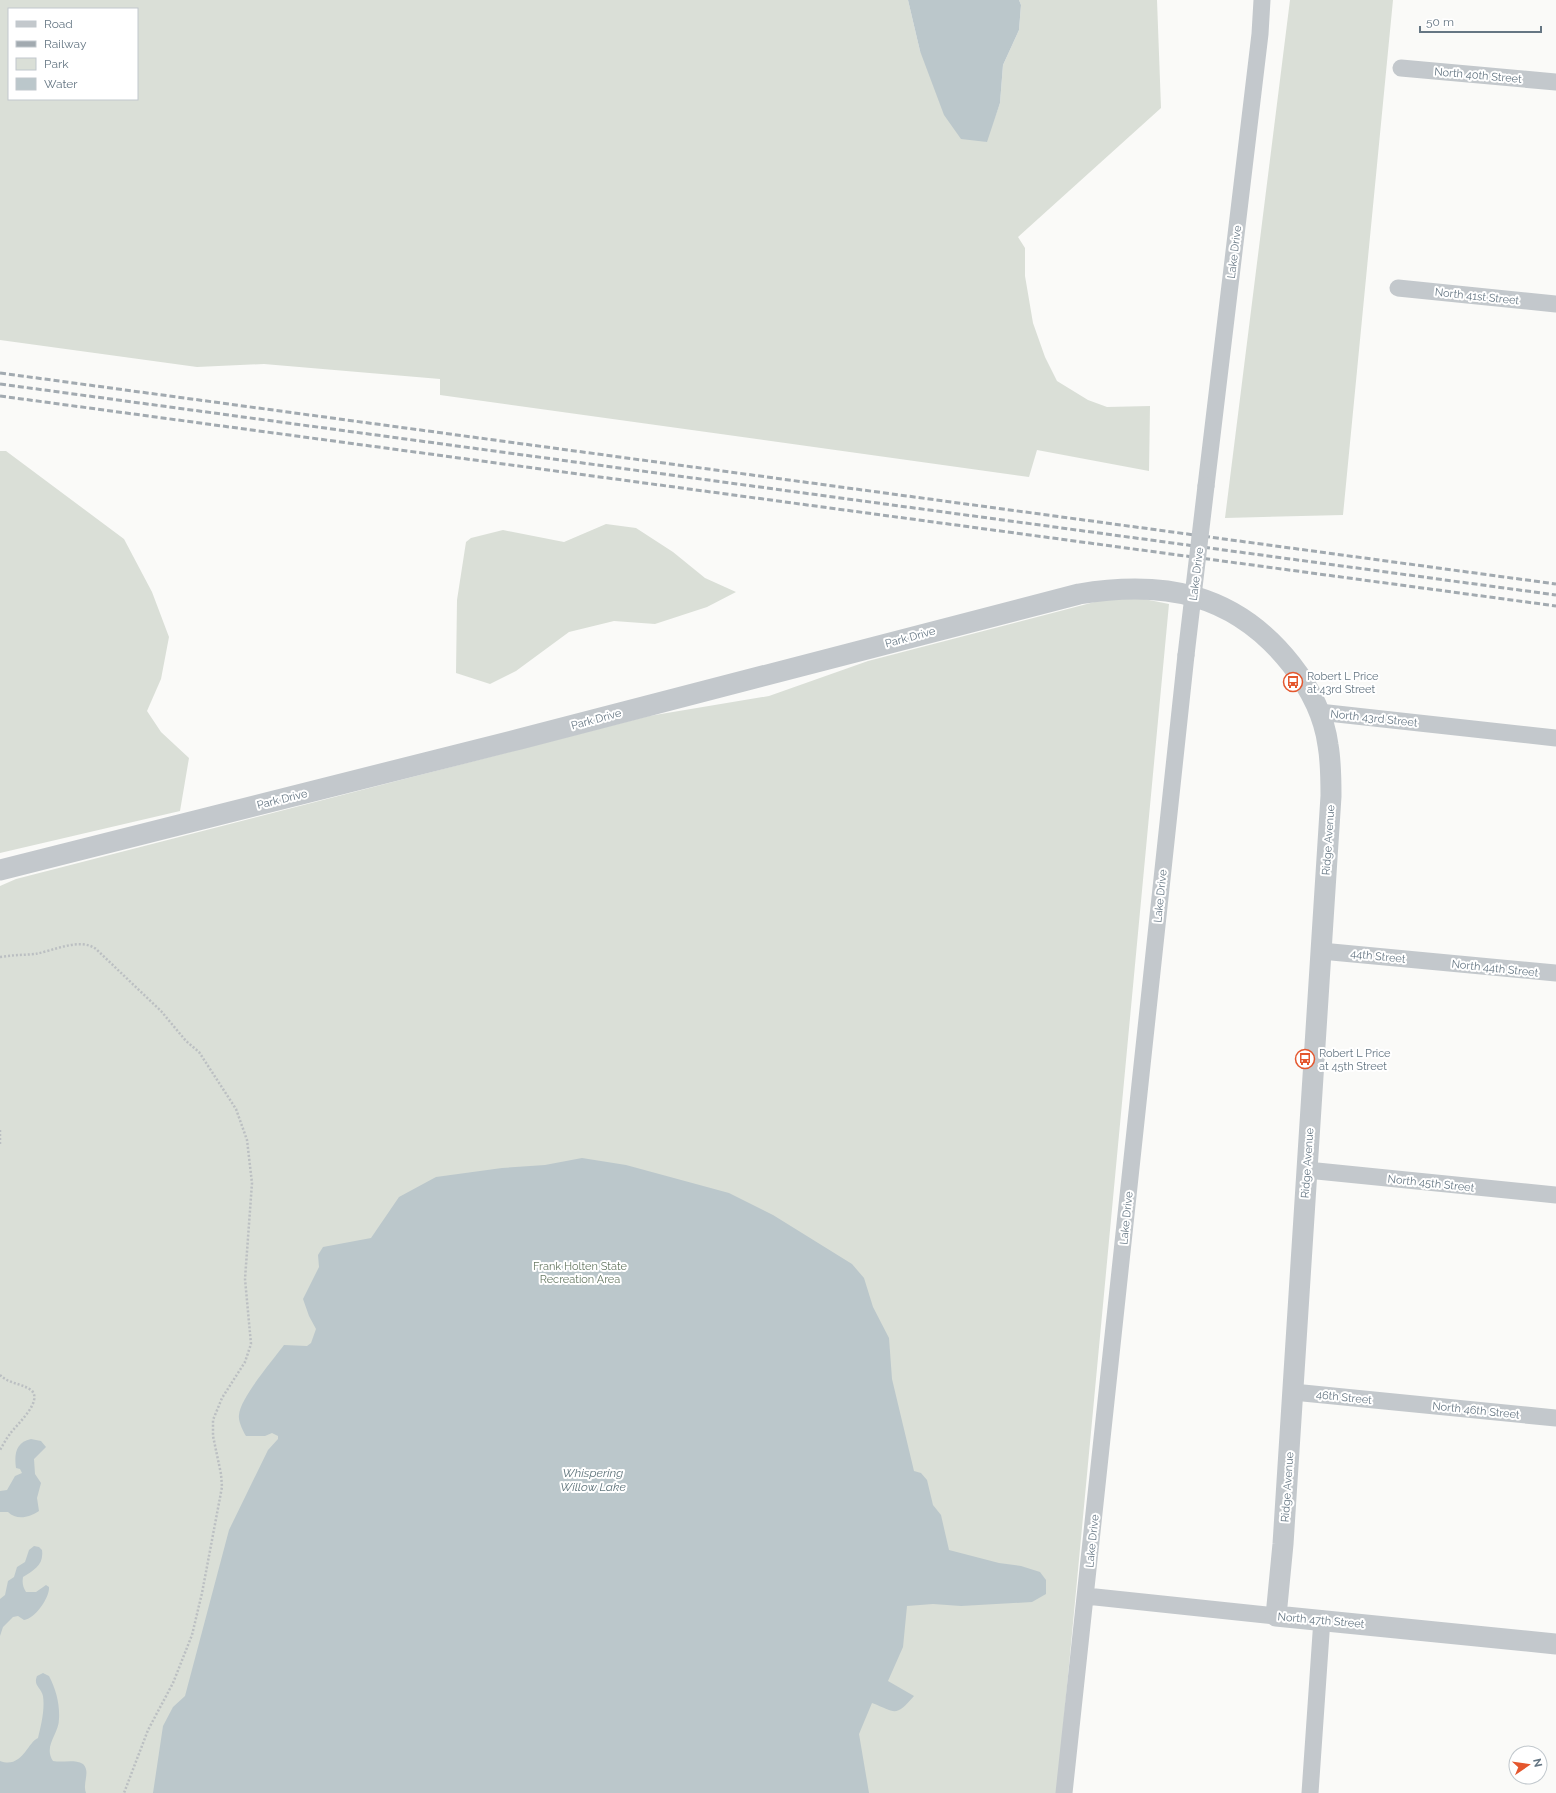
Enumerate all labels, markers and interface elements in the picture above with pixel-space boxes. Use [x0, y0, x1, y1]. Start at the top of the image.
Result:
legend [8, 8, 138, 100]
scale bar [1420, 8, 1541, 34]
text: 50 m [1426, 15, 1454, 29]
text: Road [44, 17, 73, 31]
text: Railway [44, 37, 87, 51]
text: Park [44, 57, 69, 71]
street label: North 40th Street [1434, 65, 1523, 86]
text: Water [44, 77, 78, 91]
street label: Lake Drive [1225, 224, 1244, 279]
street label: North 41st Street [1434, 286, 1520, 307]
street label: Lake Drive [1187, 546, 1206, 601]
street label: Park Drive [884, 624, 937, 650]
place label: Robert L Price at 43rd Street [1307, 670, 1379, 696]
bus stop icon: Robert L Price at 43rd Street [1282, 671, 1304, 693]
street label: Park Drive [570, 706, 623, 732]
street label: North 43rd Street [1330, 707, 1418, 730]
street label: Park Drive [256, 787, 309, 812]
street label: Ridge Avenue [1320, 804, 1337, 876]
street label: Lake Drive [1151, 868, 1170, 923]
street label: 44th Street [1350, 947, 1406, 966]
street label: North 44th Street [1451, 957, 1539, 980]
place label: Robert L Price at 45th Street [1319, 1047, 1391, 1073]
bus stop icon: Robert L Price at 45th Street [1294, 1048, 1316, 1070]
street label: Ridge Avenue [1299, 1127, 1316, 1199]
street label: North 45th Street [1387, 1172, 1475, 1195]
street label: Lake Drive [1117, 1190, 1136, 1245]
park label: Frank Holten State Recreation Area [533, 1260, 628, 1286]
street label: 46th Street [1315, 1388, 1373, 1407]
street label: North 46th Street [1432, 1399, 1521, 1422]
street label: Ridge Avenue [1279, 1451, 1296, 1523]
water label: Whispering Willow Lake [560, 1466, 626, 1494]
street label: Lake Drive [1083, 1513, 1102, 1568]
street label: North 47th Street [1277, 1610, 1365, 1631]
north arrow [1508, 1745, 1548, 1785]
text: N [1530, 1757, 1545, 1768]

